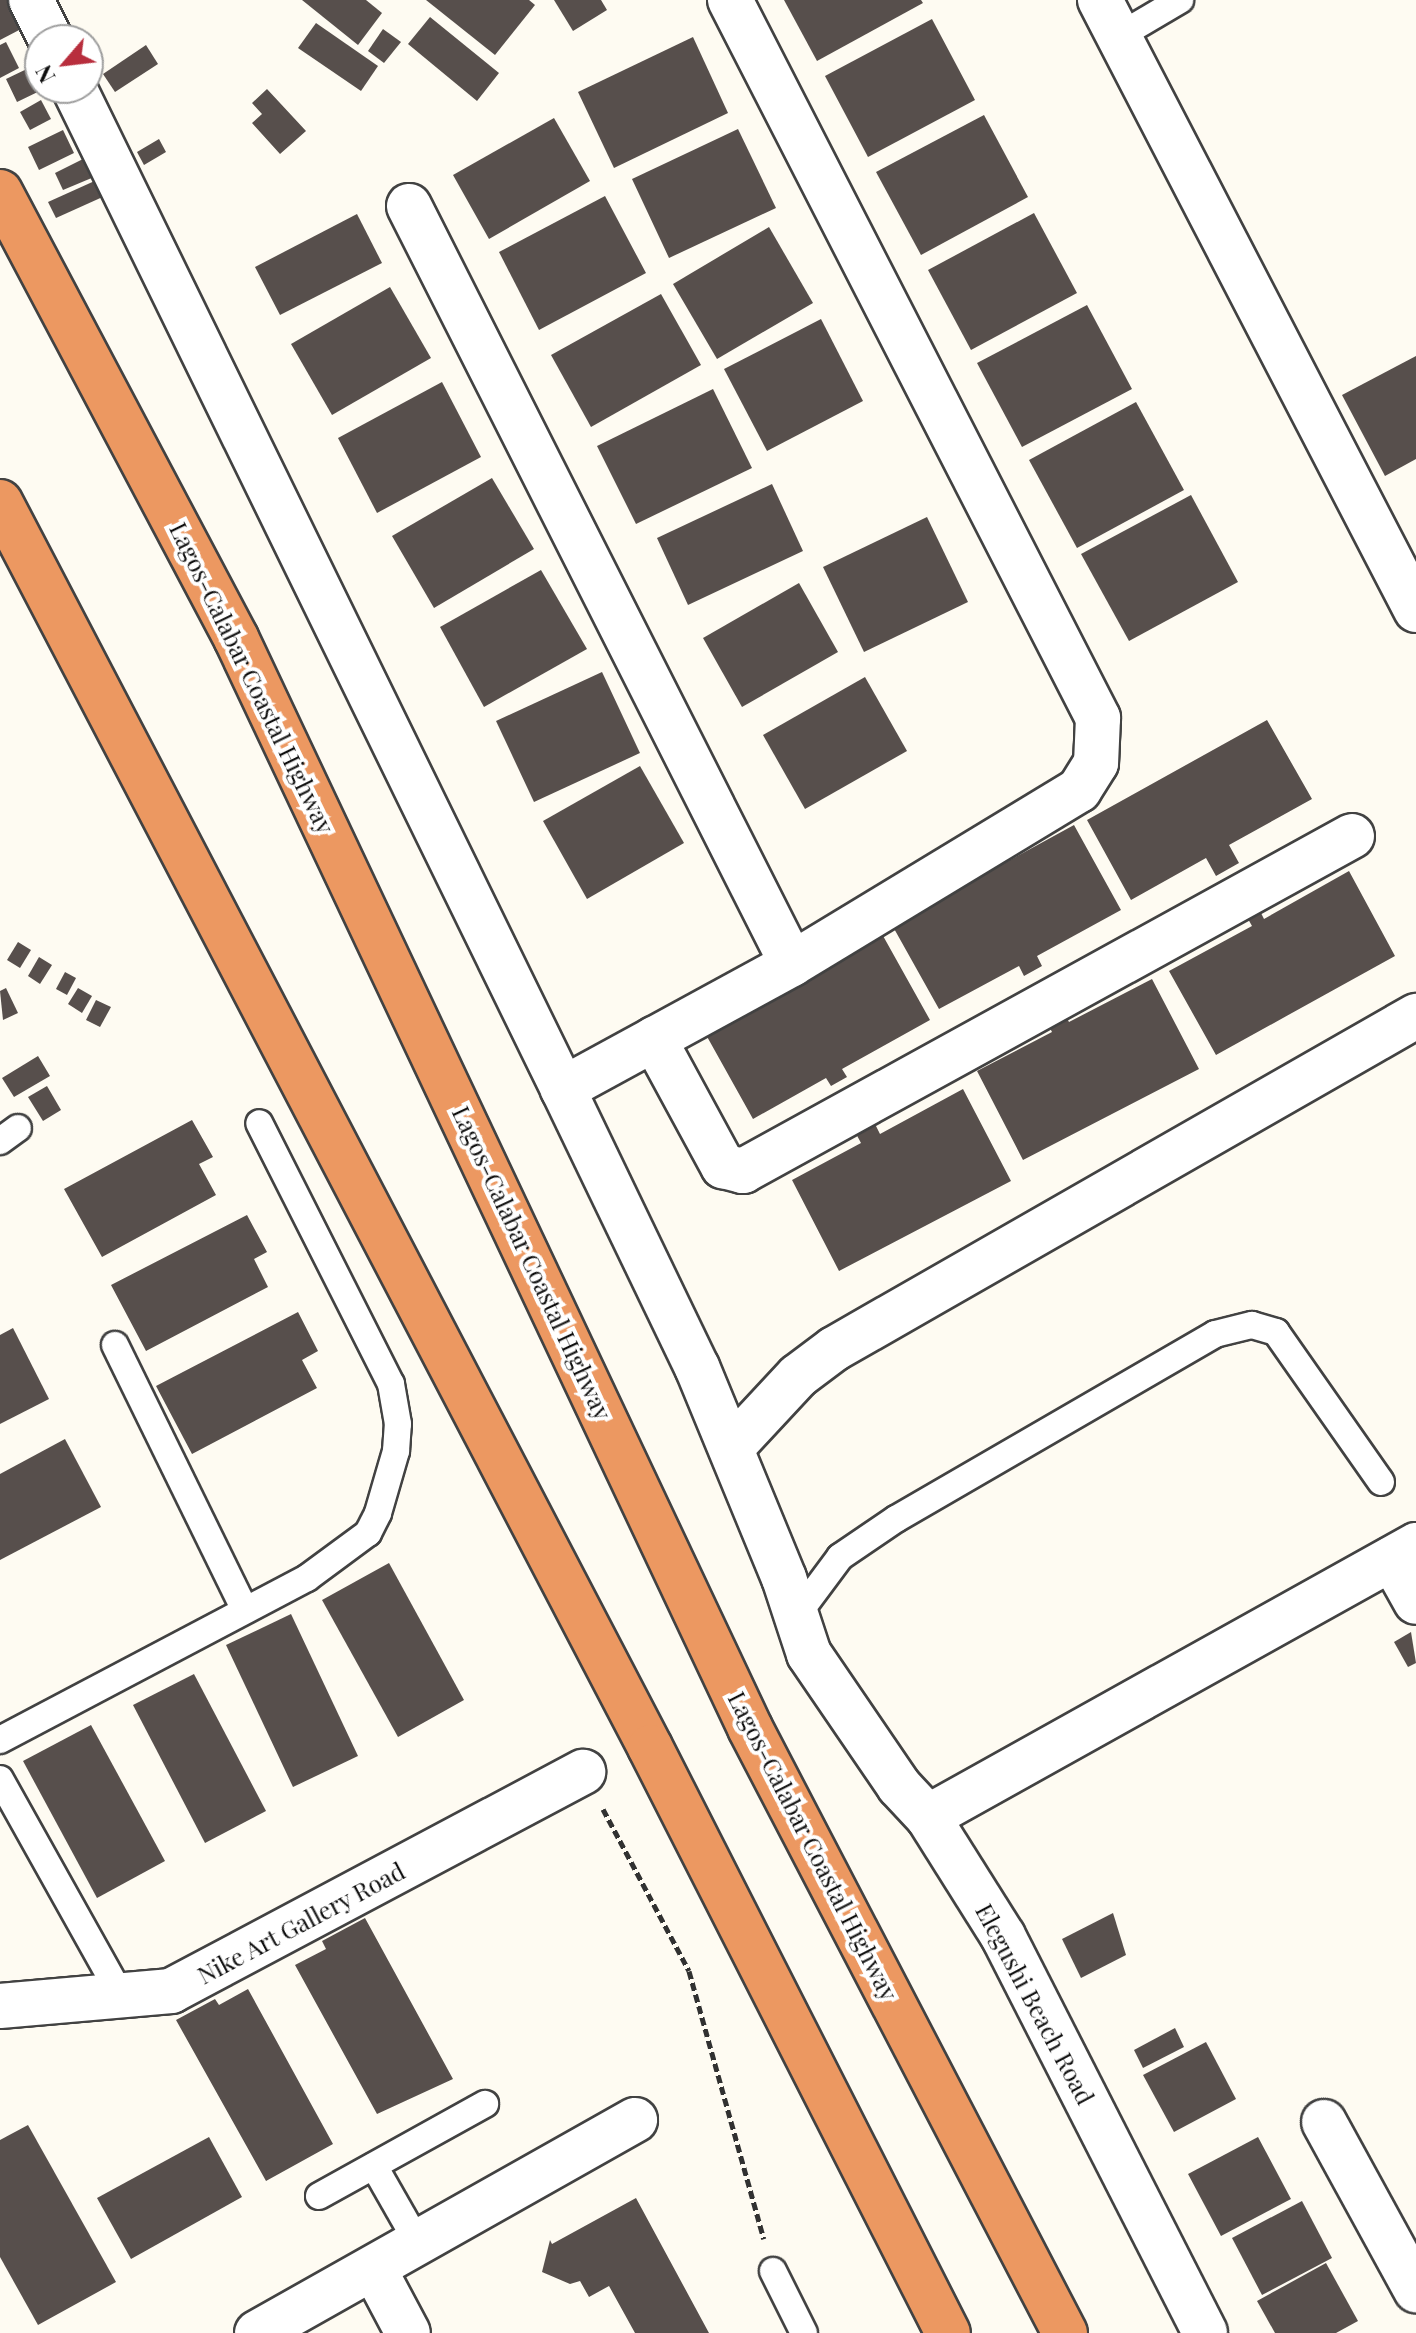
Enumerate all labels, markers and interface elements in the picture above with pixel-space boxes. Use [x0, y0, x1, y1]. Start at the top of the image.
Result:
north arrow [24, 24, 104, 104]
text: N [28, 60, 62, 88]
street label: Lagos-Calabar Coastal Highway [164, 517, 340, 839]
street label: Lagos-Calabar Coastal Highway [446, 1101, 618, 1425]
street label: Lagos-Calabar Coastal Highway [722, 1686, 904, 2006]
street label: Nike Art Gallery Road [192, 1856, 410, 1990]
street label: Elegushi Beach Road [970, 1899, 1100, 2109]

